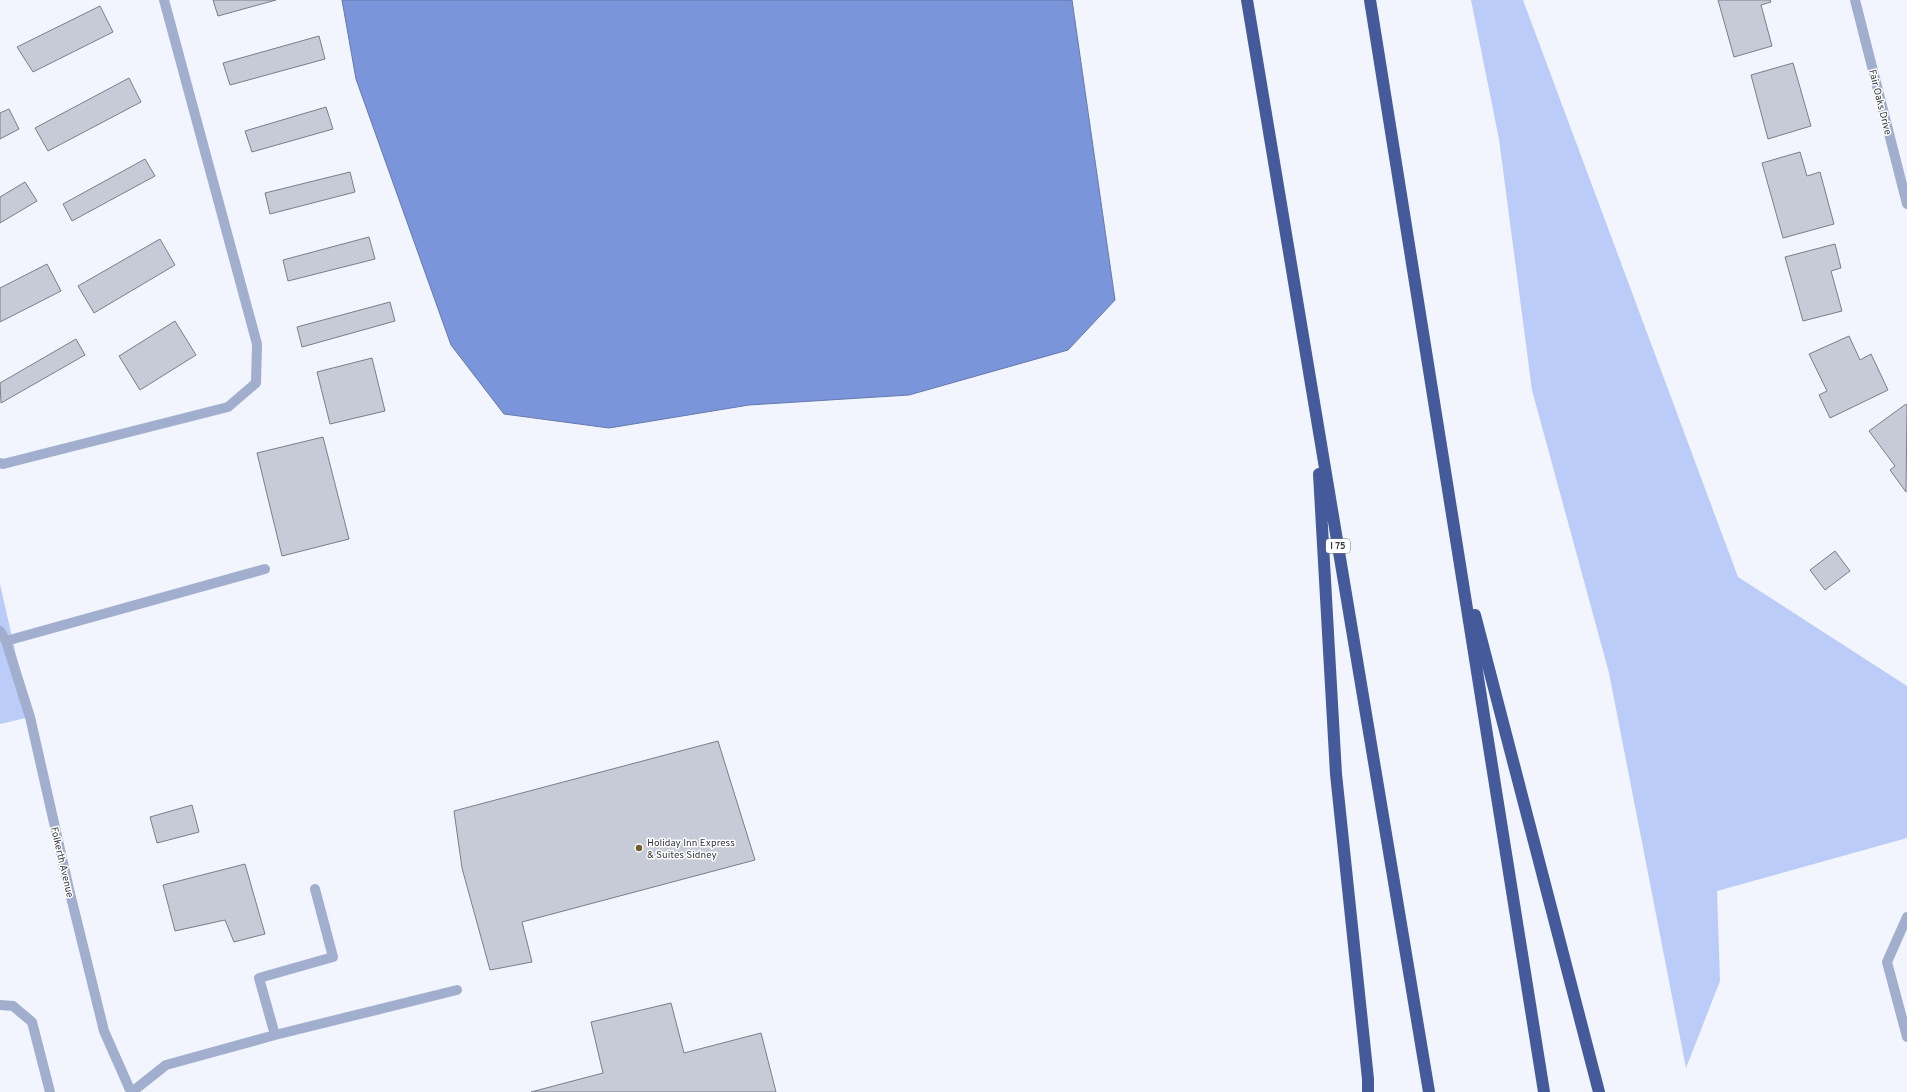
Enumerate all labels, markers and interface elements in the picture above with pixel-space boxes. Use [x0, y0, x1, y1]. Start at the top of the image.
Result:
street label: Fair Oaks Drive [1865, 68, 1894, 136]
road number: I 75 [1326, 539, 1350, 553]
street label: Folkerth Avenue [47, 826, 76, 899]
place label: Holiday Inn Express & Suites Sidney [647, 837, 735, 862]
marker: Holiday Inn Express & Suites Sidney [634, 843, 644, 853]

